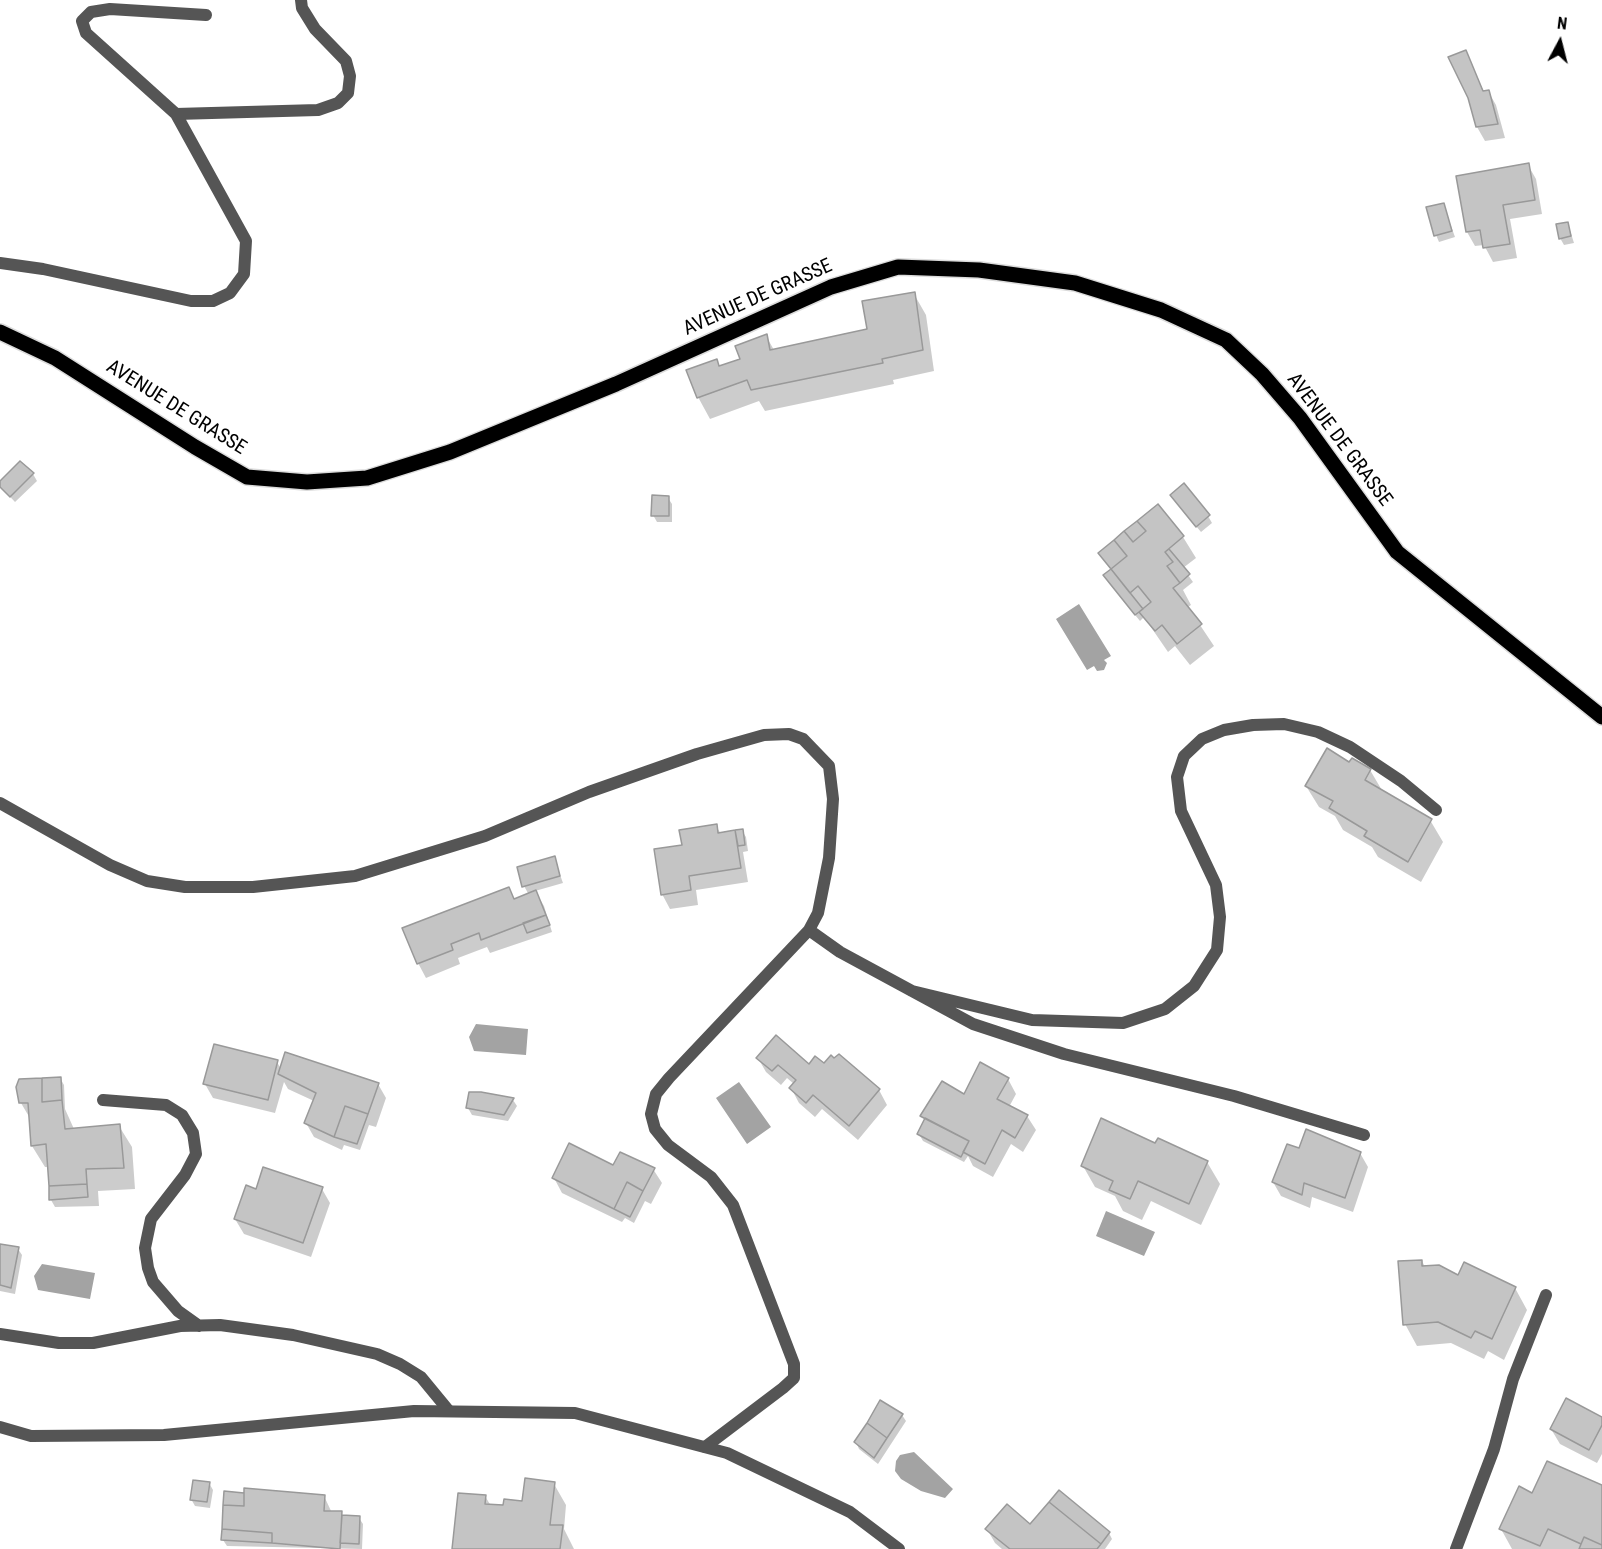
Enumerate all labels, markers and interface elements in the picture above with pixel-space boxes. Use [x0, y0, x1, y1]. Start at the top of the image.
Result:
north arrow [1530, 12, 1590, 72]
text: N [1556, 14, 1568, 34]
street label: AVENUE DE GRASSE [680, 254, 836, 342]
street label: AVENUE DE GRASSE [102, 355, 250, 461]
street label: AVENUE DE GRASSE [1281, 369, 1397, 511]

